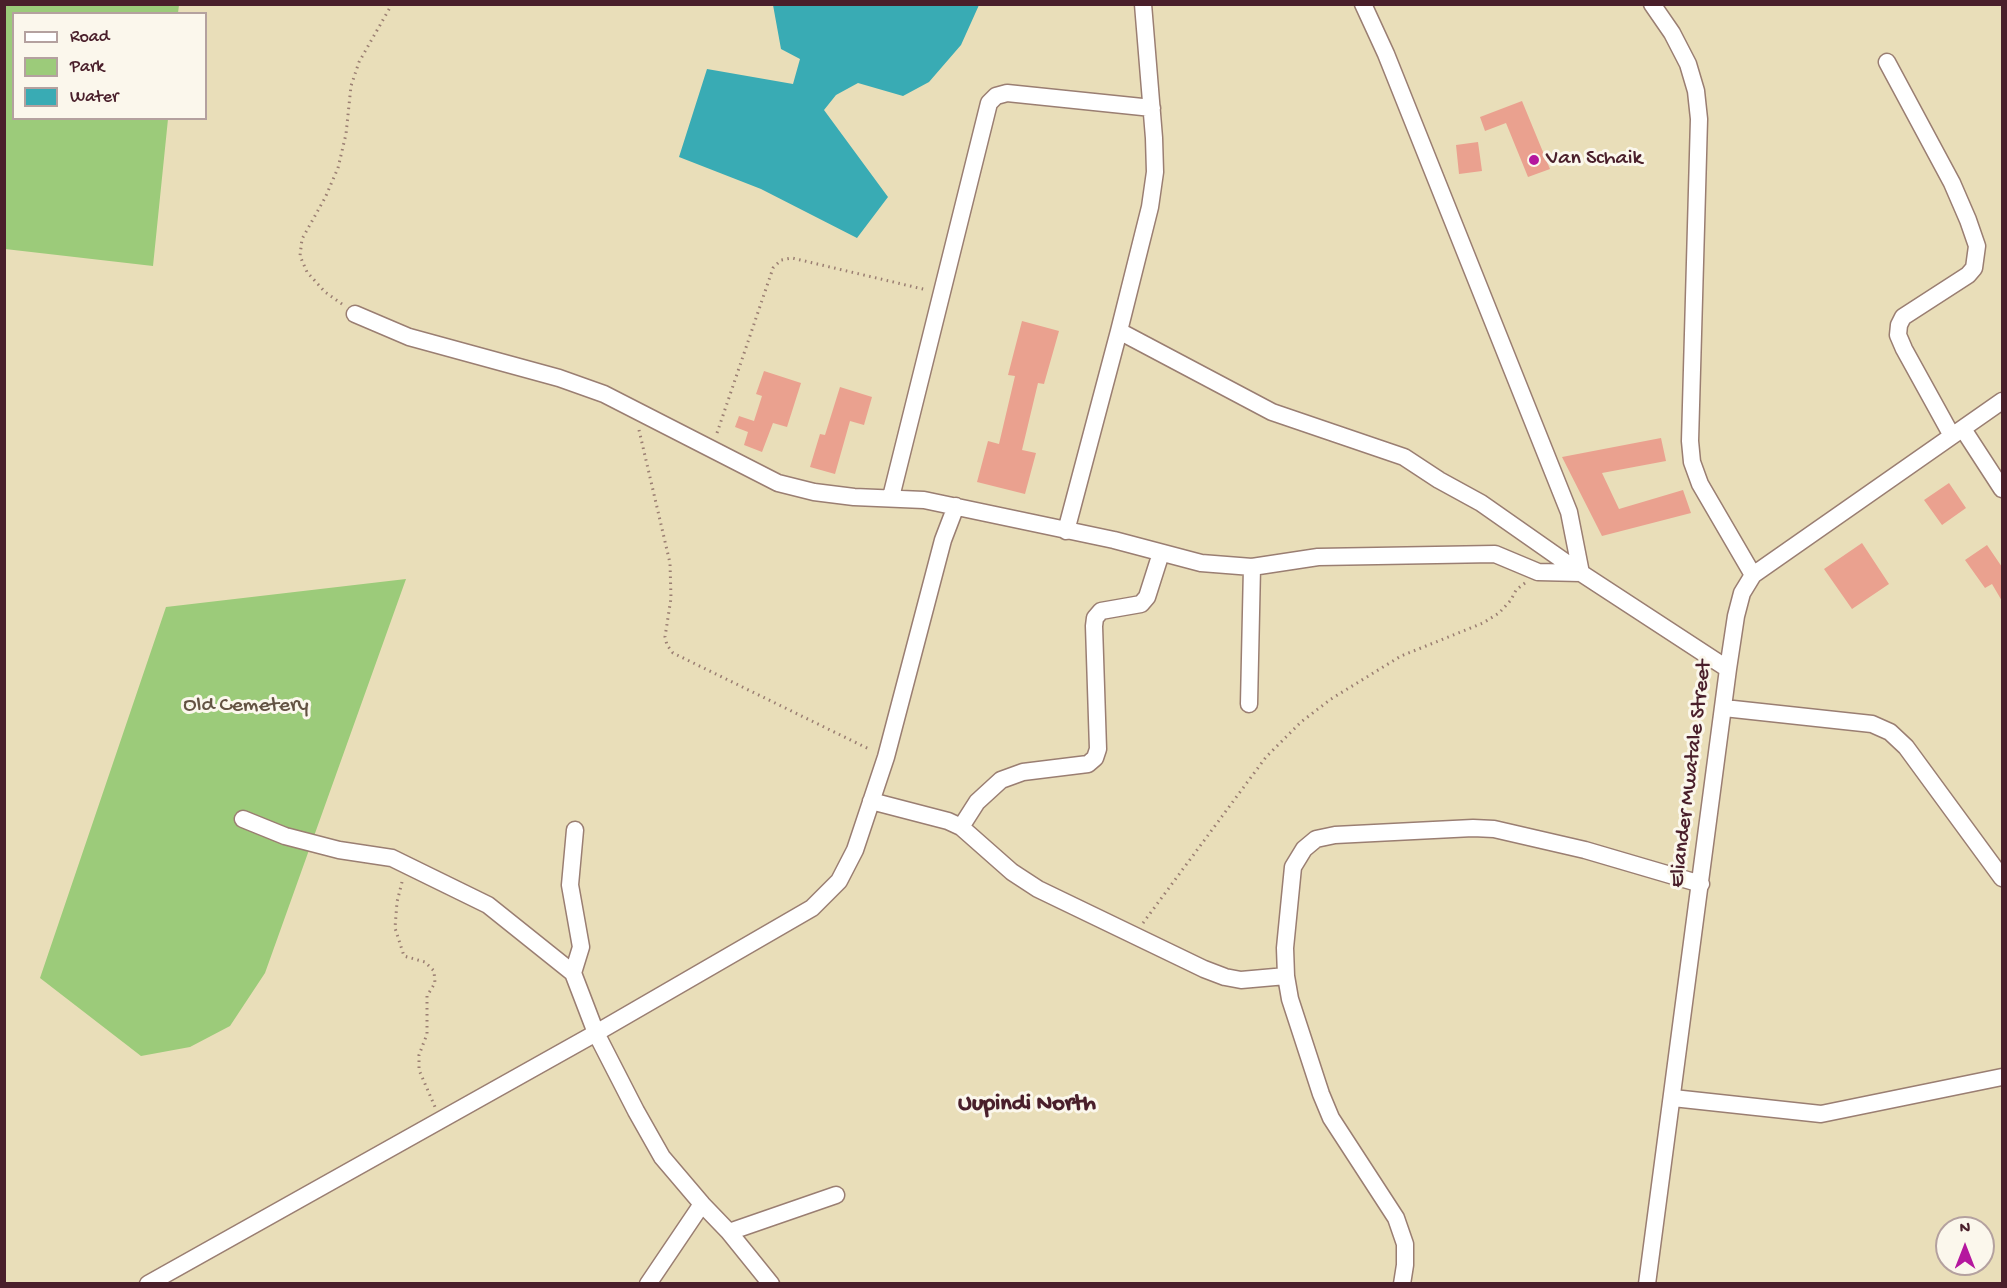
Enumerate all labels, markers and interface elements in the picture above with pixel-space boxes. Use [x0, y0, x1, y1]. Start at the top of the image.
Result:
legend [12, 12, 207, 120]
text: Road [70, 27, 109, 48]
text: Park [70, 57, 104, 78]
text: Water [70, 87, 118, 108]
place label: Van Schaik [1546, 147, 1642, 173]
marker: Van Schaik [1527, 153, 1541, 167]
street label: Eliander Mwatale Street [1665, 659, 1719, 889]
park label: Old Cemetery [183, 694, 309, 720]
district label: Uupindi North [958, 1091, 1096, 1119]
north arrow [1935, 1216, 1995, 1276]
text: N [1960, 1220, 1970, 1239]

